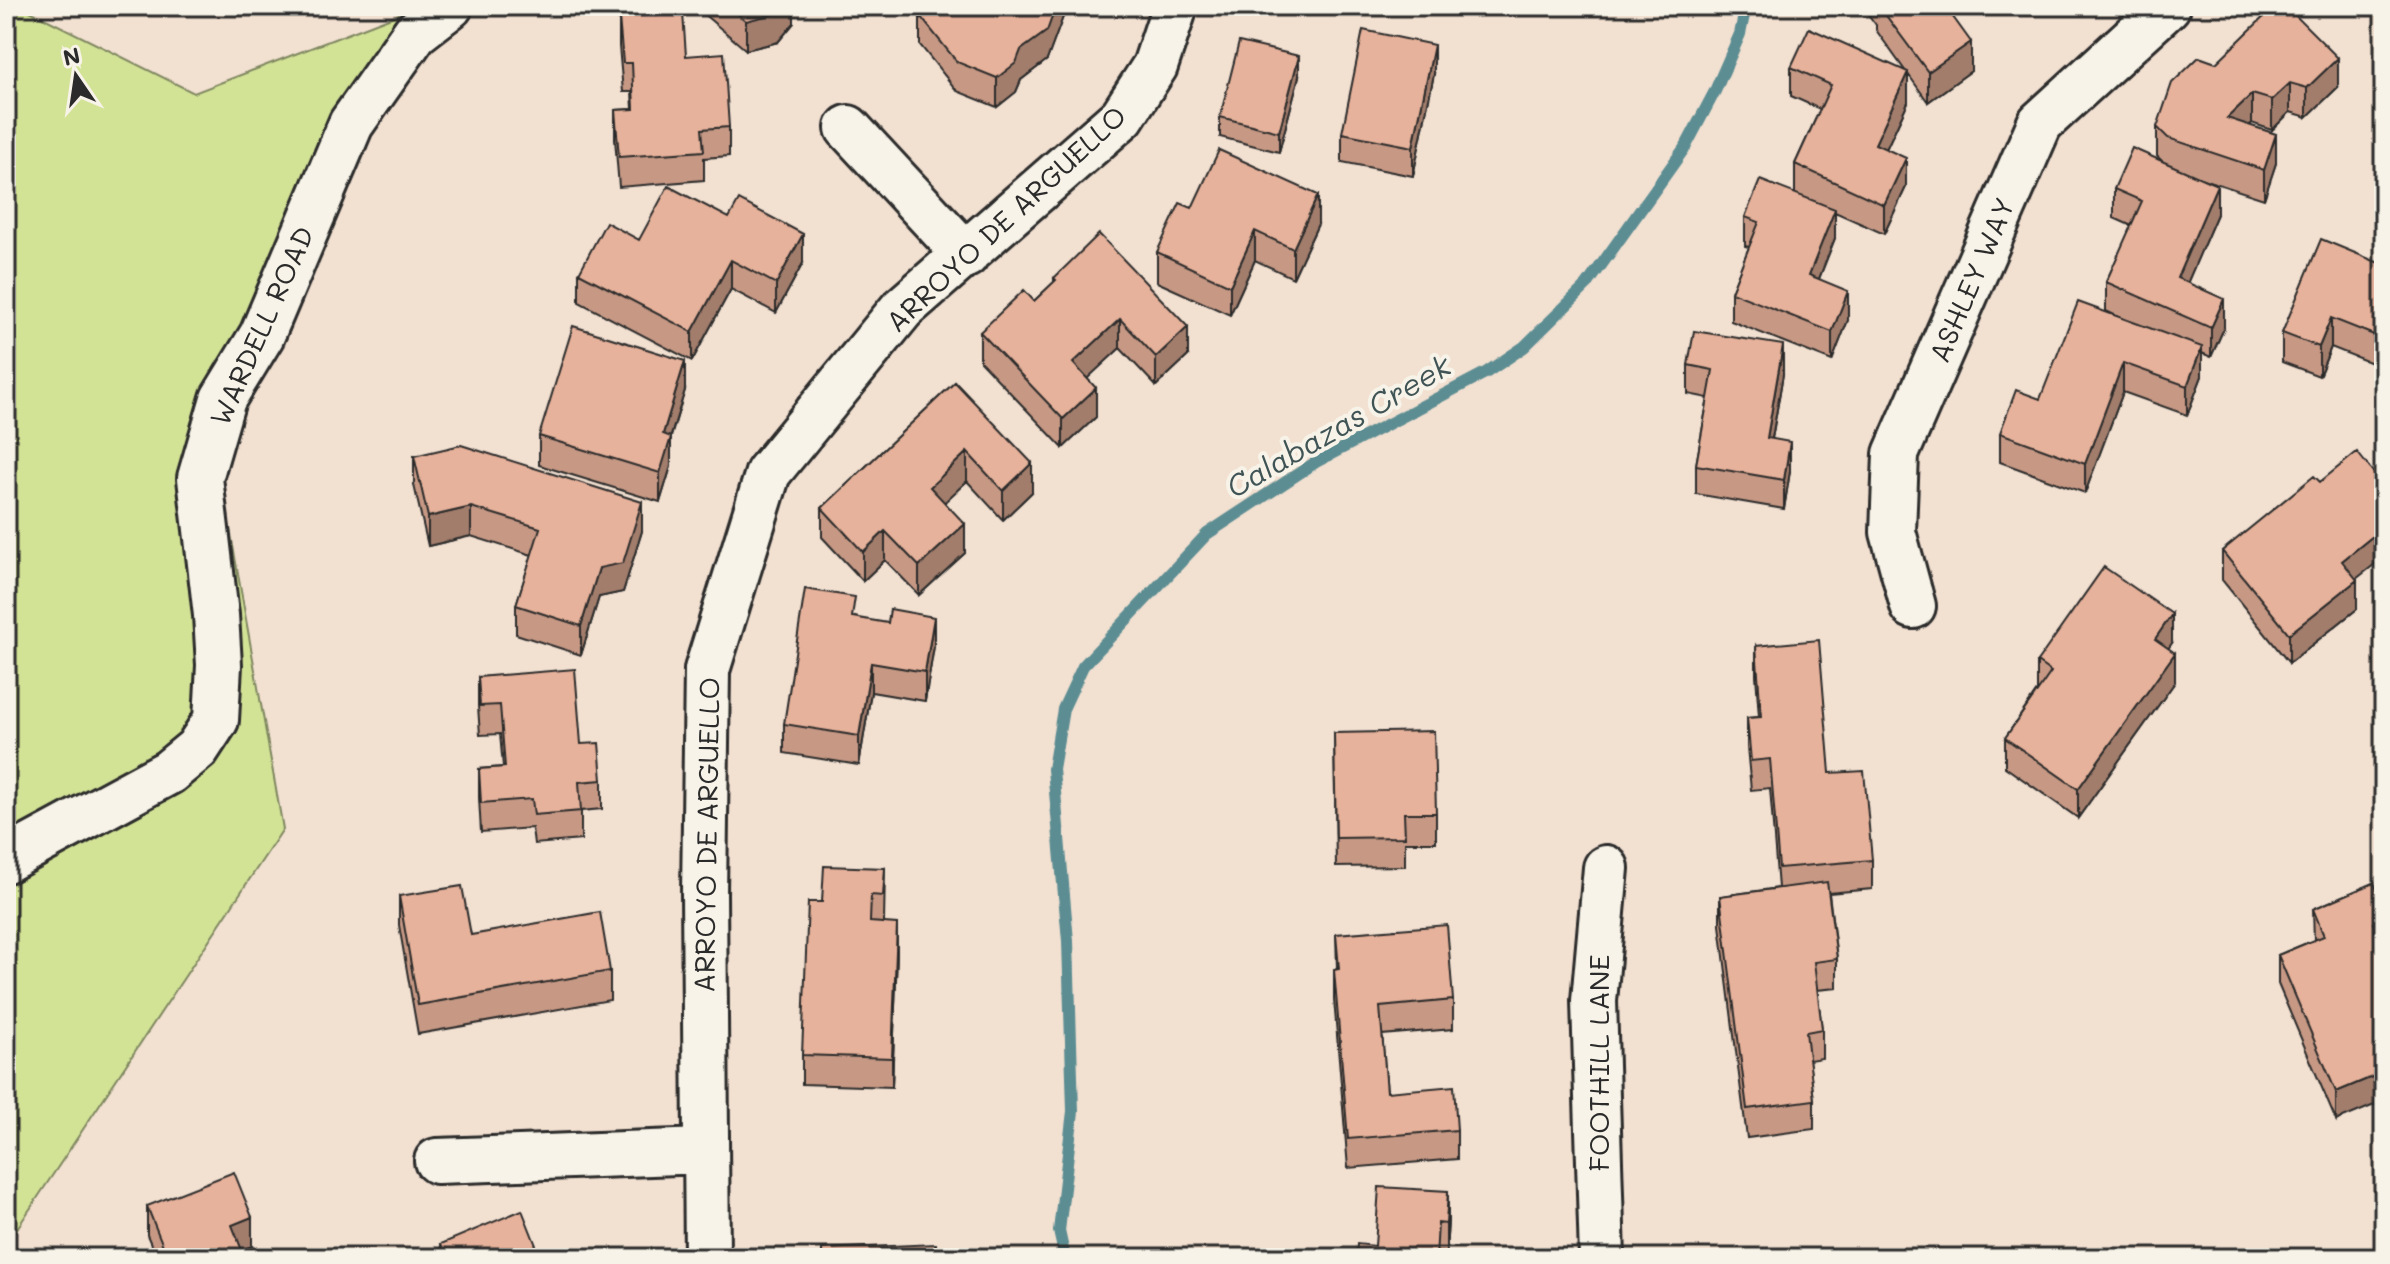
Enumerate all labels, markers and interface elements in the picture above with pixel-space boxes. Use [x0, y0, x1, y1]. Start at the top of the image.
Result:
north arrow [36, 36, 116, 116]
text: N [60, 40, 83, 72]
street label: ARROYO DE ARGUELLO [878, 97, 1133, 339]
street label: ASHLEY WAY [1920, 192, 2022, 367]
street label: WARDELL ROAD [201, 220, 321, 431]
water label: Calabazas Creek [1218, 344, 1459, 506]
street label: ARROYO DE ARGUELLO [685, 677, 727, 993]
street label: FOOTHILL LANE [1580, 954, 1616, 1172]

